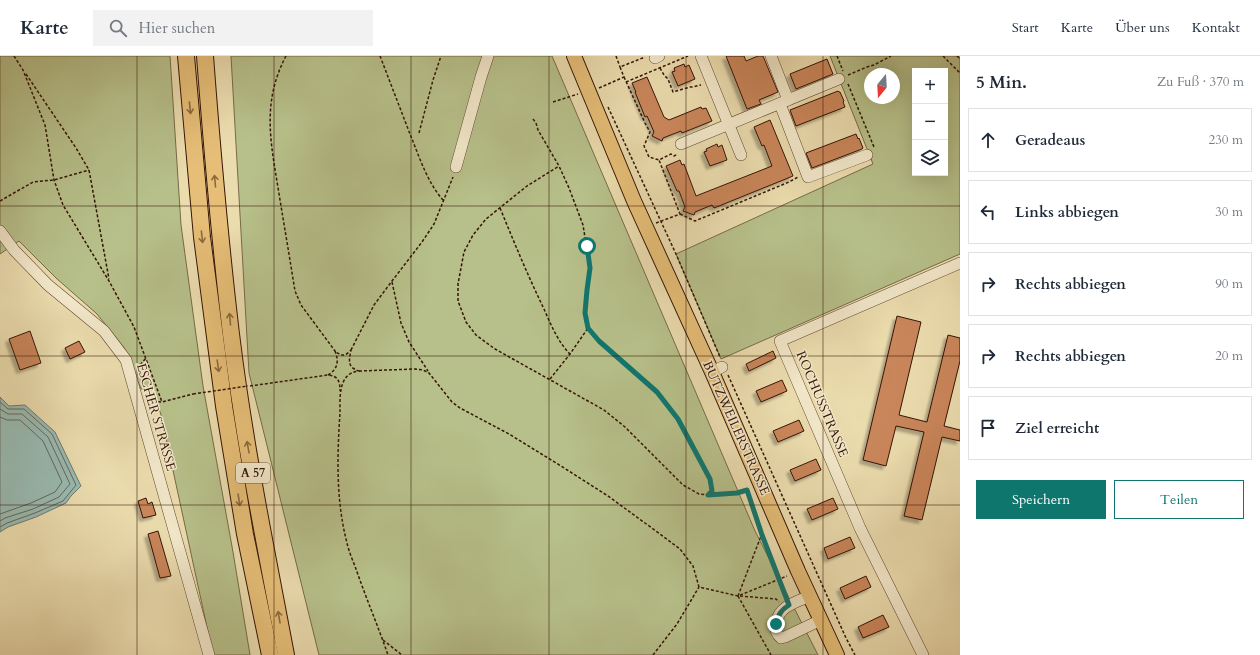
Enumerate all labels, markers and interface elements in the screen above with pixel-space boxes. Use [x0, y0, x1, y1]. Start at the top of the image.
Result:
search box [93, 10, 373, 46]
text: Karte [20, 15, 69, 41]
icon: search [107, 17, 129, 39]
text: Hier suchen [139, 18, 215, 38]
text: Start [1012, 18, 1039, 37]
text: Karte [1061, 18, 1093, 37]
text: Über uns [1115, 18, 1170, 37]
text: Kontakt [1192, 18, 1240, 37]
north arrow [864, 68, 900, 104]
map controls [912, 68, 948, 176]
button: + [912, 68, 948, 104]
text: 5 Min. [976, 71, 1027, 94]
text: Zu Fuß · 370 m [1157, 73, 1244, 91]
one-way arrow [187, 101, 194, 114]
button: − [912, 104, 948, 140]
icon: ahead [977, 129, 999, 151]
text: Geradeaus [1015, 130, 1085, 150]
text: 230 m [1209, 131, 1243, 149]
button: layers [912, 140, 948, 176]
one-way arrow [212, 175, 219, 188]
icon: left [977, 201, 999, 223]
text: Links abbiegen [1015, 202, 1119, 222]
text: 30 m [1215, 203, 1243, 221]
one-way arrow [199, 230, 206, 243]
route start [578, 237, 596, 255]
icon: right [977, 273, 999, 295]
text: Rechts abbiegen [1015, 274, 1126, 294]
text: 90 m [1215, 275, 1243, 293]
one-way arrow [226, 313, 233, 326]
icon: right [977, 345, 999, 367]
text: Rechts abbiegen [1015, 346, 1126, 366]
text: 20 m [1215, 347, 1243, 365]
street label: ROCHUSSTRASSE [792, 348, 852, 460]
street label: BUTZWEILERSTRASSE [698, 358, 774, 498]
one-way arrow [214, 360, 222, 373]
street label: ESCHER STRASSE [132, 361, 180, 473]
icon: arrive [977, 417, 999, 439]
text: Ziel erreicht [1015, 418, 1099, 438]
one-way arrow [244, 441, 252, 454]
road number: A 57 [236, 463, 270, 483]
button: Speichern [976, 480, 1106, 519]
button: Teilen [1114, 480, 1244, 519]
one-way arrow [235, 493, 243, 506]
one-way arrow [275, 611, 283, 624]
route end [767, 615, 785, 633]

